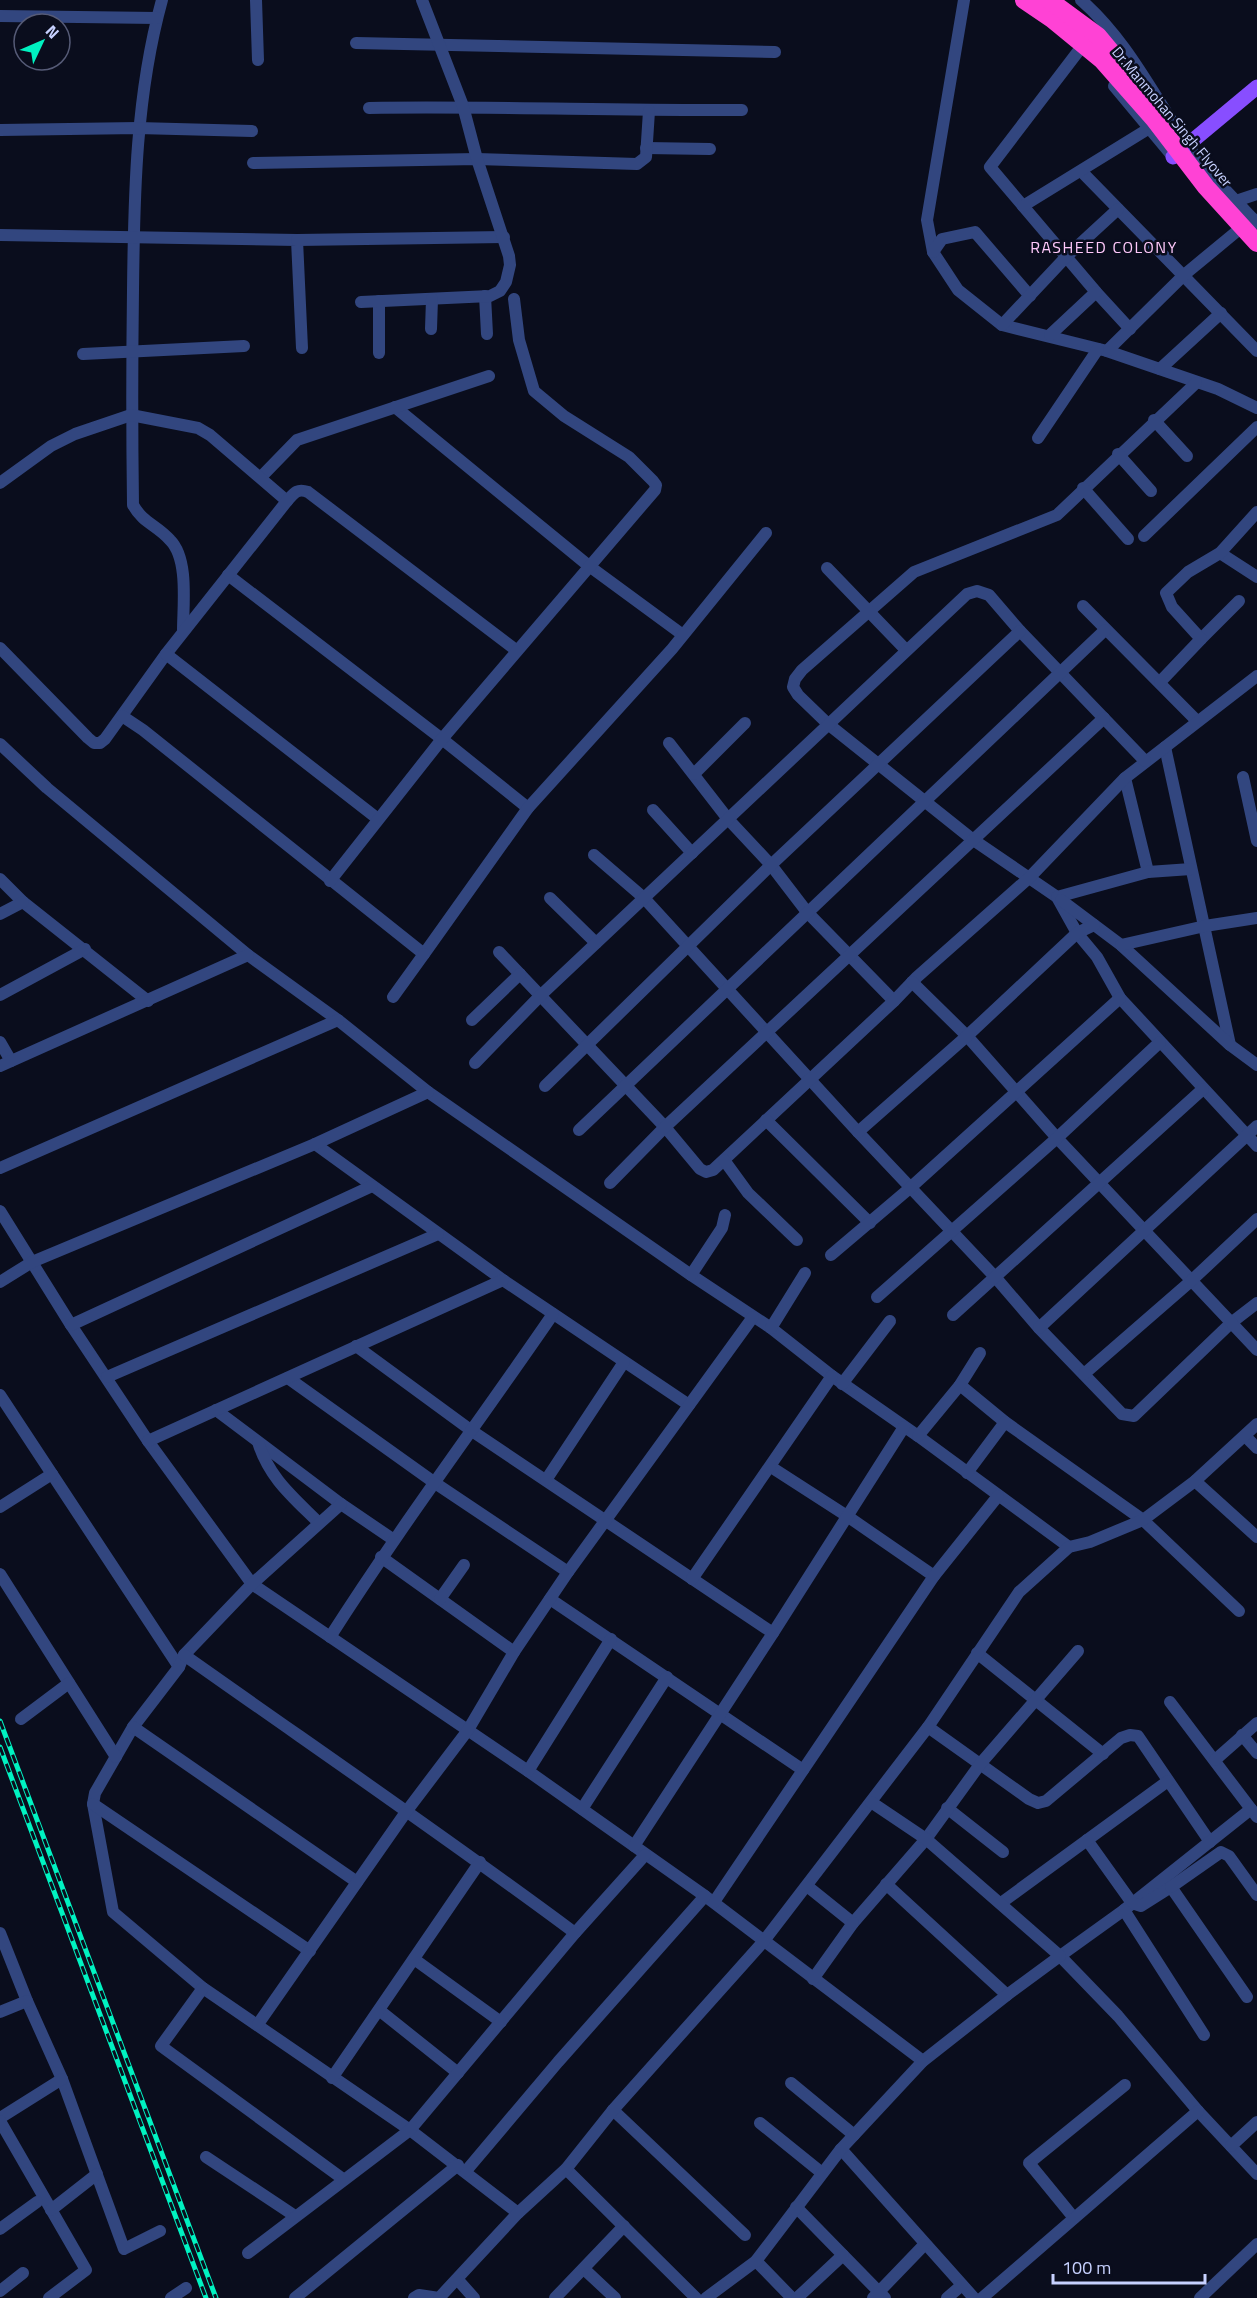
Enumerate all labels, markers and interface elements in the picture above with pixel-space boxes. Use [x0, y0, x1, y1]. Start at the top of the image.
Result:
north arrow [12, 12, 72, 72]
text: N [40, 19, 65, 44]
street label: Dr.Manmohan Singh Flyover [1107, 41, 1238, 192]
district label: RASHEED COLONY [1030, 235, 1178, 259]
scale bar [1053, 2247, 1204, 2285]
text: 100 m [1062, 2254, 1111, 2281]

